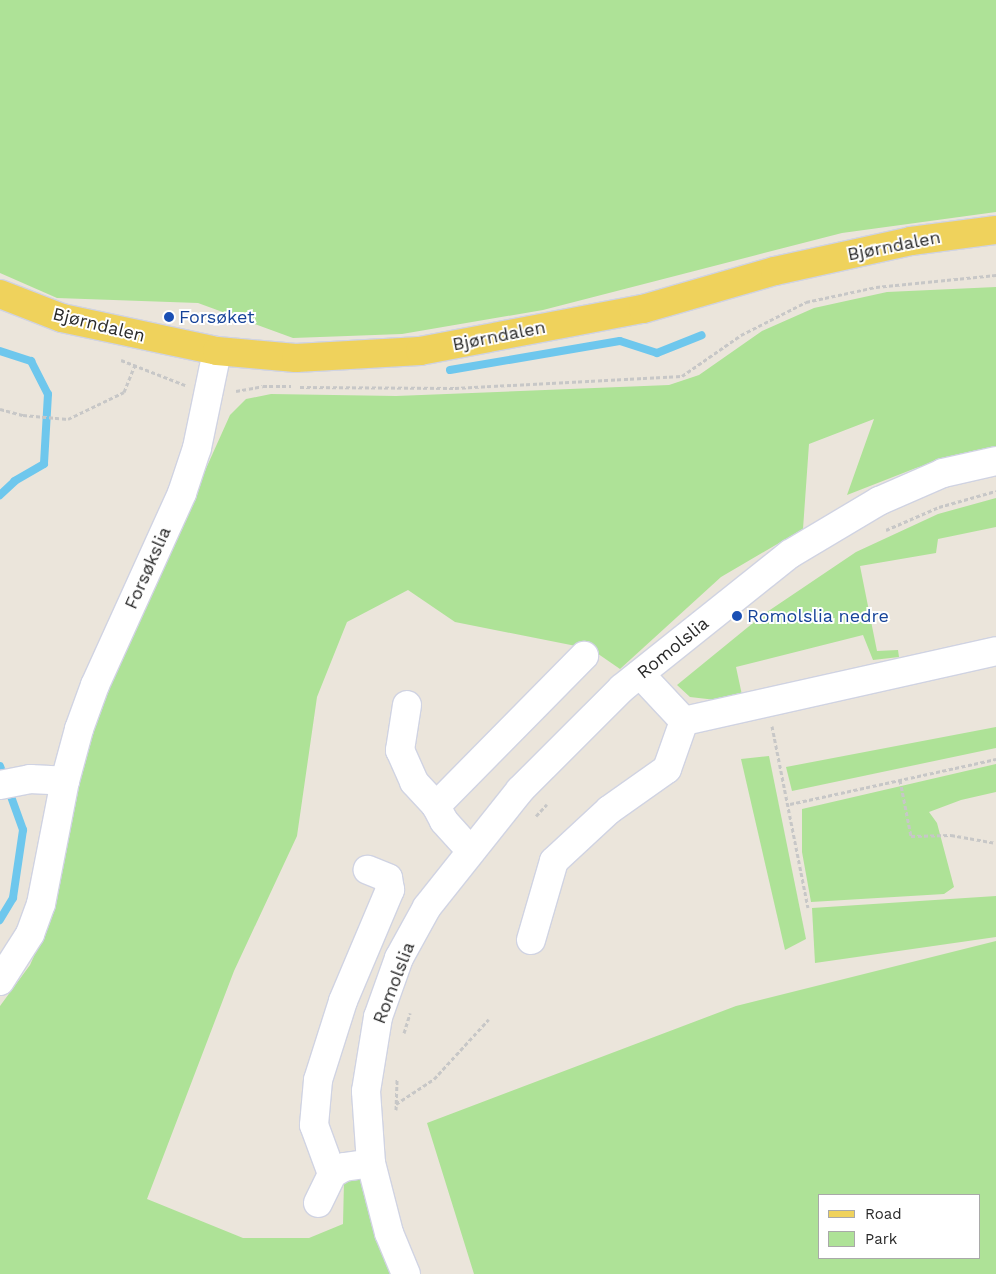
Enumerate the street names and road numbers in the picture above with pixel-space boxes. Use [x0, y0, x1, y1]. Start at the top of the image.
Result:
street label: Bjørndalen [846, 226, 942, 266]
street label: Bjørndalen [51, 303, 147, 347]
street label: Bjørndalen [451, 316, 547, 356]
street label: Forsøkslia [120, 523, 176, 613]
street label: Romolslia [633, 613, 713, 683]
street label: Romolslia [369, 939, 419, 1027]

